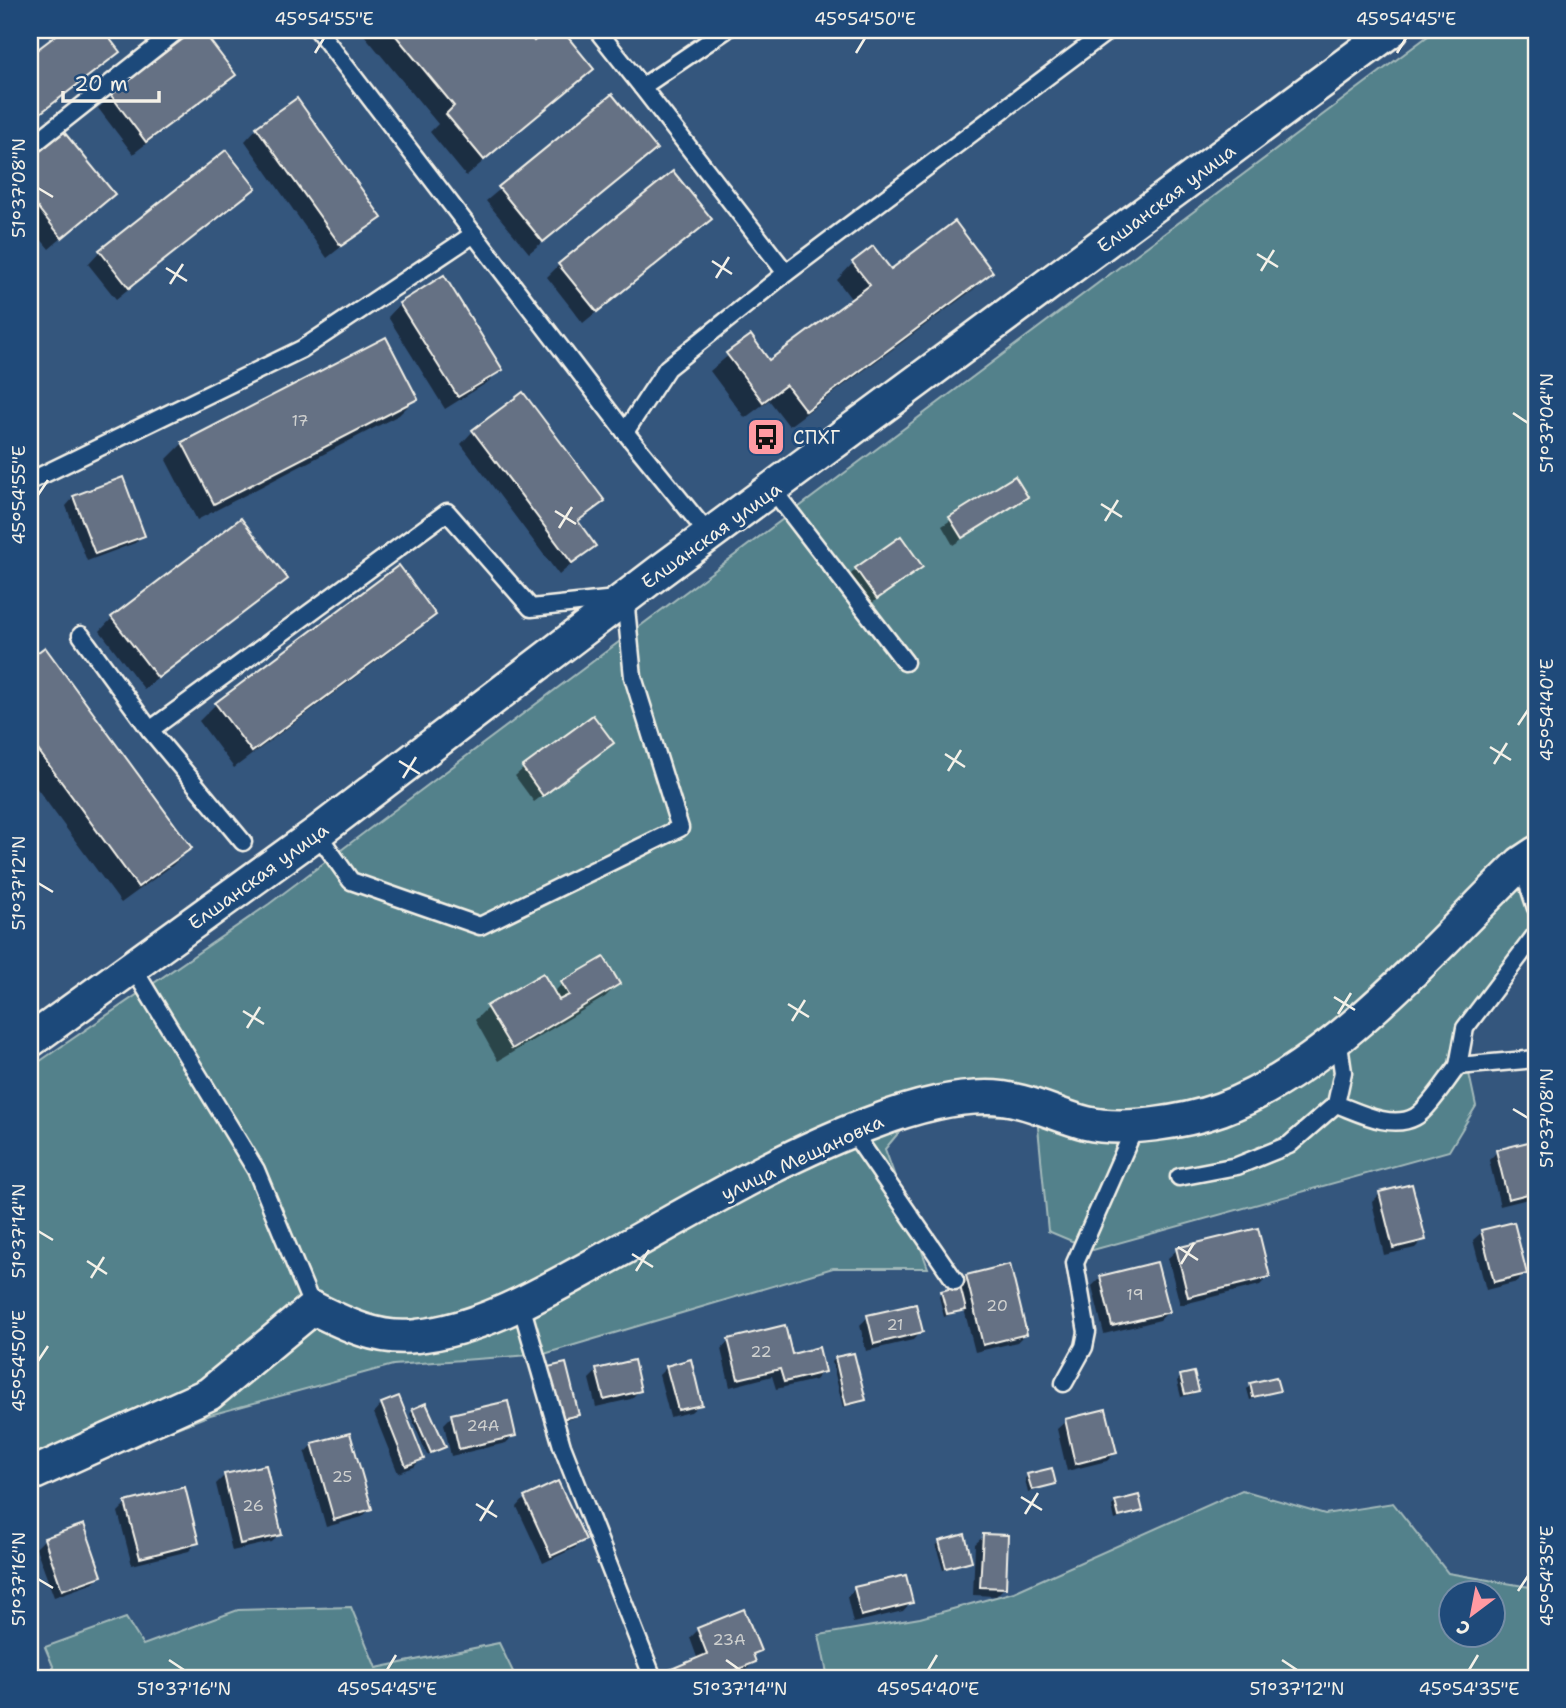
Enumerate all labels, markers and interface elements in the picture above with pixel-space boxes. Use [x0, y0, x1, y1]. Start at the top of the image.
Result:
text: 45°54'55"E [274, 7, 374, 31]
text: 45°54'50"E [814, 7, 916, 31]
text: 45°54'45"E [1356, 7, 1456, 31]
scale bar [63, 60, 159, 104]
text: 20 m [74, 70, 128, 98]
text: 51°37'08"N [7, 138, 31, 238]
street label: Елшанская улица [1092, 138, 1241, 259]
text: 51°37'04"N [1535, 373, 1559, 473]
house number: 17 [291, 410, 309, 431]
bus stop icon: СПХГ [745, 416, 787, 458]
place label: СПХГ [793, 425, 841, 450]
text: 45°54'55"E [7, 445, 31, 545]
street label: Елшанская улица [636, 476, 786, 595]
text: 45°54'40"E [1535, 659, 1559, 761]
street label: Елшанская улица [183, 817, 333, 936]
text: 51°37'12"N [7, 836, 31, 931]
text: 51°37'08"N [1535, 1068, 1559, 1168]
street label: улица Мещановка [717, 1109, 888, 1206]
text: 51°37'14"N [7, 1183, 31, 1279]
house number: 19 [1126, 1284, 1144, 1305]
house number: 20 [986, 1295, 1008, 1316]
text: 45°54'50"E [7, 1310, 31, 1412]
house number: 21 [886, 1314, 904, 1335]
house number: 22 [750, 1341, 772, 1362]
house number: 24А [467, 1415, 500, 1436]
house number: 25 [332, 1466, 352, 1487]
house number: 26 [242, 1495, 264, 1516]
text: 45°54'35"E [1535, 1526, 1559, 1626]
text: 51°37'16"N [7, 1532, 31, 1626]
north arrow [1436, 1578, 1506, 1648]
text: С [1452, 1614, 1475, 1642]
house number: 23А [712, 1629, 746, 1650]
text: 51°37'16"N [137, 1677, 231, 1701]
text: 45°54'45"E [337, 1677, 437, 1701]
text: 51°37'14"N [692, 1677, 788, 1701]
text: 45°54'40"E [877, 1677, 979, 1701]
text: 51°37'12"N [1250, 1677, 1345, 1701]
text: 45°54'35"E [1419, 1677, 1519, 1701]

